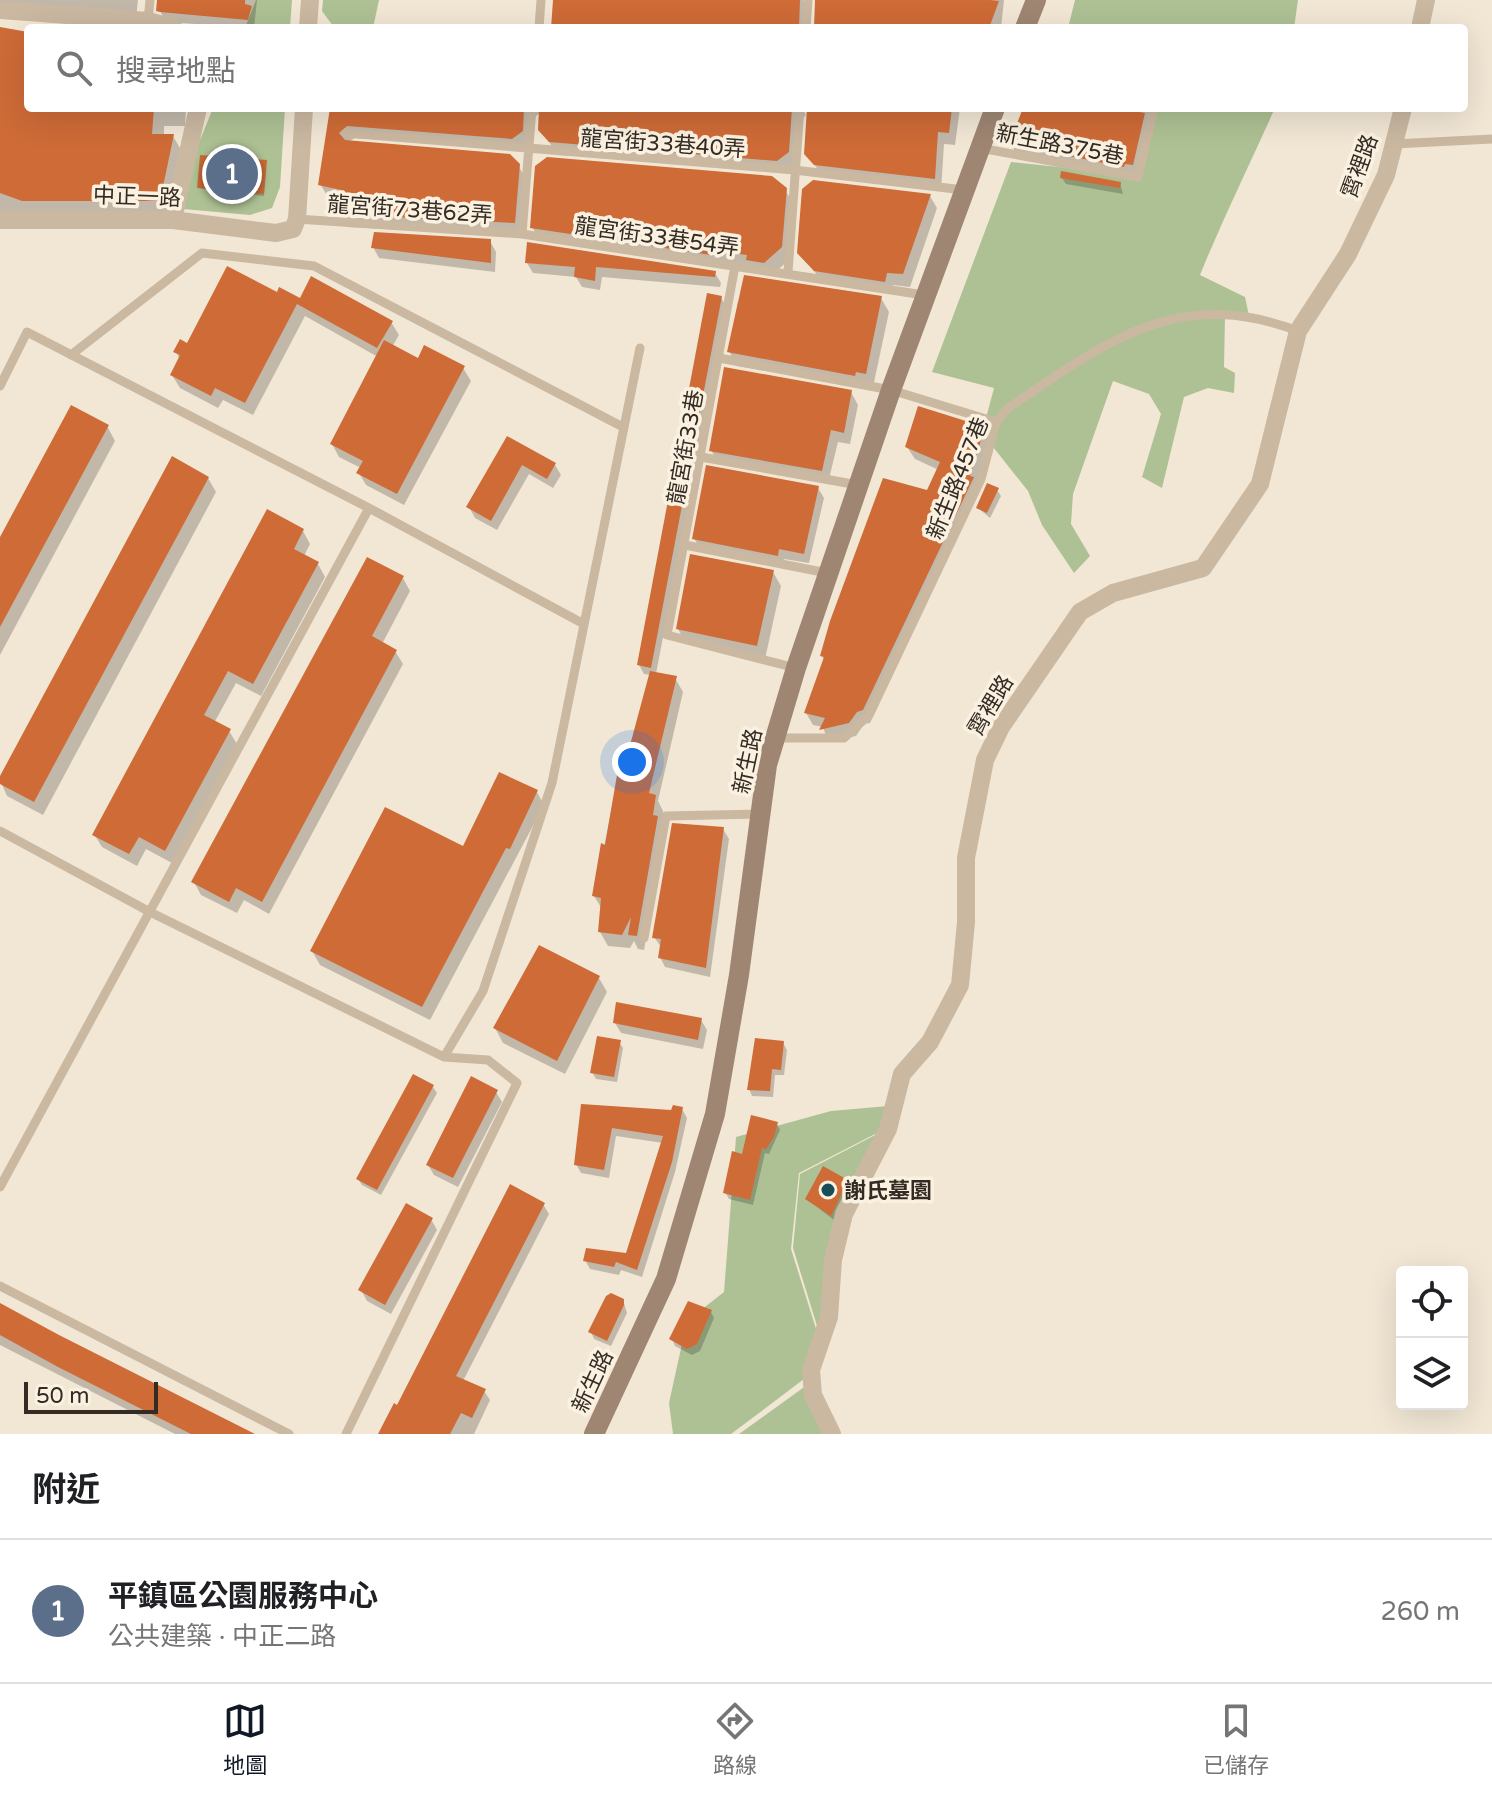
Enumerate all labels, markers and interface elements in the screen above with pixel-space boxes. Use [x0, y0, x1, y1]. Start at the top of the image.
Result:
search box [24, 24, 1468, 112]
icon: search [52, 46, 96, 90]
text: 搜尋地點 [116, 53, 236, 90]
street label: 新生路375巷 [994, 120, 1126, 170]
street label: 龍宮街33巷40弄 [580, 125, 746, 163]
street label: 霄裡路 [1336, 131, 1383, 202]
pin: 1 [206, 144, 258, 204]
street label: 中正一路 [93, 182, 181, 212]
street label: 龍宮街73巷62弄 [327, 191, 493, 229]
street label: 龍宮街33巷54弄 [573, 213, 740, 261]
street label: 龍宮街33巷 [663, 388, 709, 506]
street label: 新生路457巷 [922, 413, 994, 543]
street label: 霄裡路 [963, 671, 1019, 741]
street label: 新生路 [728, 726, 768, 796]
your location [612, 742, 652, 782]
place label: 謝氏墓園 [844, 1178, 932, 1204]
marker: 謝氏墓園 [819, 1181, 837, 1199]
map controls [1396, 1266, 1468, 1410]
button: locate [1396, 1266, 1468, 1338]
button: layers [1396, 1338, 1468, 1410]
street label: 新生路 [567, 1346, 619, 1417]
scale bar [24, 1378, 158, 1414]
text: 50 m [36, 1383, 90, 1409]
text: 附近 [32, 1470, 100, 1511]
text: 平鎮區公園服務中心 [108, 1578, 378, 1615]
text: 1 [50, 1596, 66, 1627]
text: 260 m [1380, 1596, 1460, 1627]
text: 公共建築 · 中正二路 [108, 1621, 336, 1652]
tab: 地圖 [223, 1699, 267, 1779]
tab: 路線 [713, 1699, 757, 1779]
tab: 已儲存 [1203, 1699, 1269, 1779]

